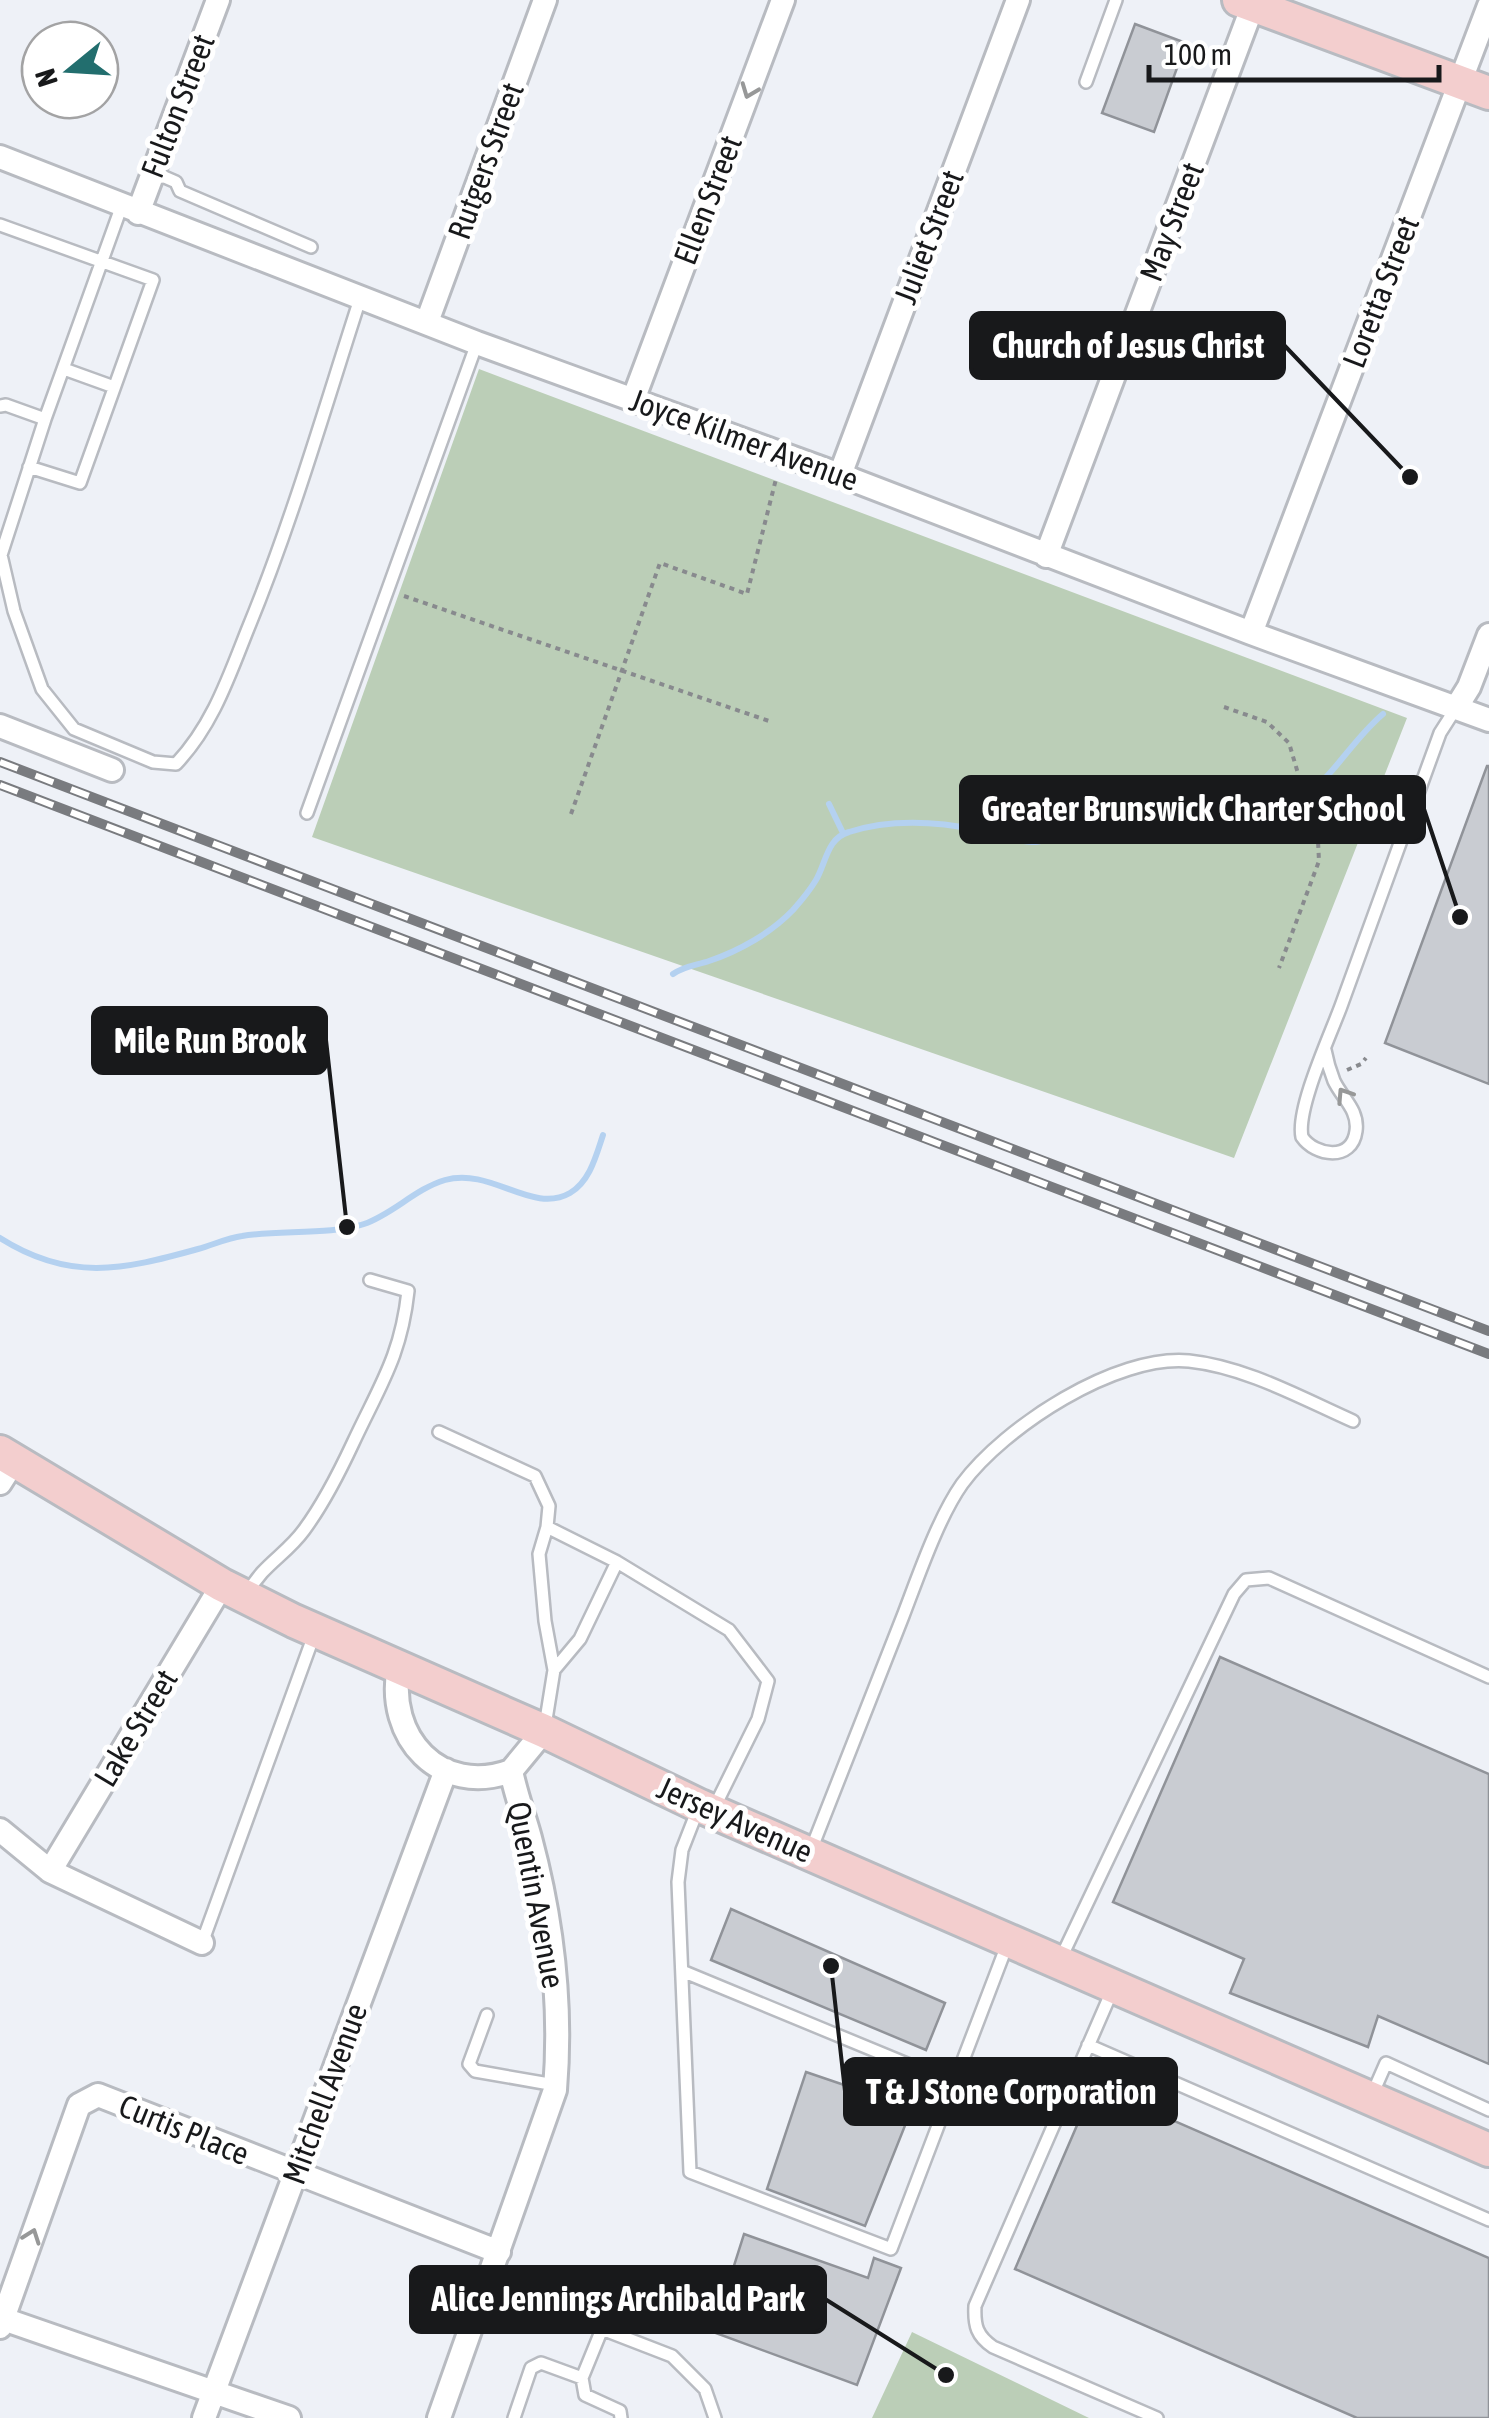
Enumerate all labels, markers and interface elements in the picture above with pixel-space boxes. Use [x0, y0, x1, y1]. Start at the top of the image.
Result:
north arrow [20, 20, 120, 120]
scale bar [1149, 20, 1439, 82]
street label: Fulton Street [133, 29, 222, 183]
text: 100 m [1164, 37, 1232, 71]
text: N [28, 65, 64, 91]
street label: Rutgers Street [440, 78, 531, 244]
one-way arrow [740, 82, 761, 99]
street label: Ellen Street [666, 130, 749, 269]
street label: May Street [1132, 157, 1211, 286]
street label: Juliet Street [886, 165, 971, 309]
street label: Loretta Street [1335, 211, 1426, 373]
callout: Church of Jesus Christ [971, 313, 1284, 378]
text: Church of Jesus Christ [992, 325, 1264, 365]
street label: Joyce Kilmer Avenue [625, 381, 863, 498]
callout: Greater Brunswick Charter School [961, 777, 1424, 842]
text: Greater Brunswick Charter School [981, 788, 1405, 828]
callout: Mile Run Brook [93, 1008, 326, 1073]
text: Mile Run Brook [114, 1020, 307, 1060]
one-way arrow [1337, 1088, 1356, 1106]
street label: Lake Street [86, 1663, 185, 1793]
street label: Jersey Avenue [652, 1769, 818, 1870]
street label: Quentin Avenue [500, 1798, 573, 1991]
street label: Mitchell Avenue [275, 1998, 374, 2189]
callout: T & J Stone Corporation [845, 2059, 1176, 2124]
text: T & J Stone Corporation [866, 2071, 1156, 2111]
street label: Curtis Place [114, 2087, 254, 2172]
one-way arrow [21, 2229, 41, 2246]
callout: Alice Jennings Archibald Park [411, 2267, 825, 2332]
text: Alice Jennings Archibald Park [430, 2278, 805, 2318]

